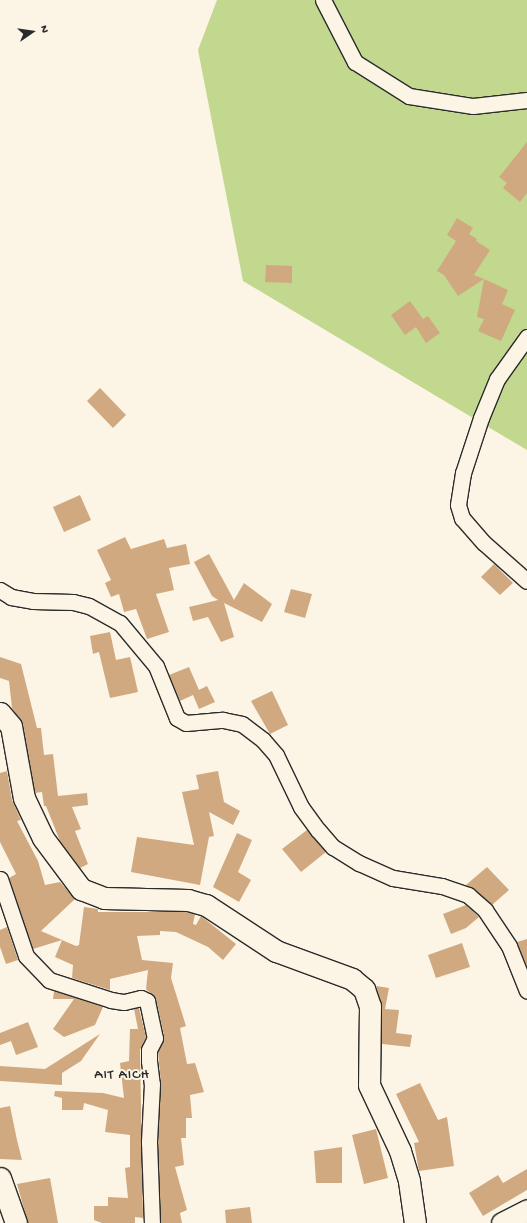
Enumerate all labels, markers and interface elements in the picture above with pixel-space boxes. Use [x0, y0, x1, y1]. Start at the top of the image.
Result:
north arrow [12, 12, 52, 52]
text: N [37, 24, 50, 34]
district label: AIT AICH [94, 1068, 150, 1084]

